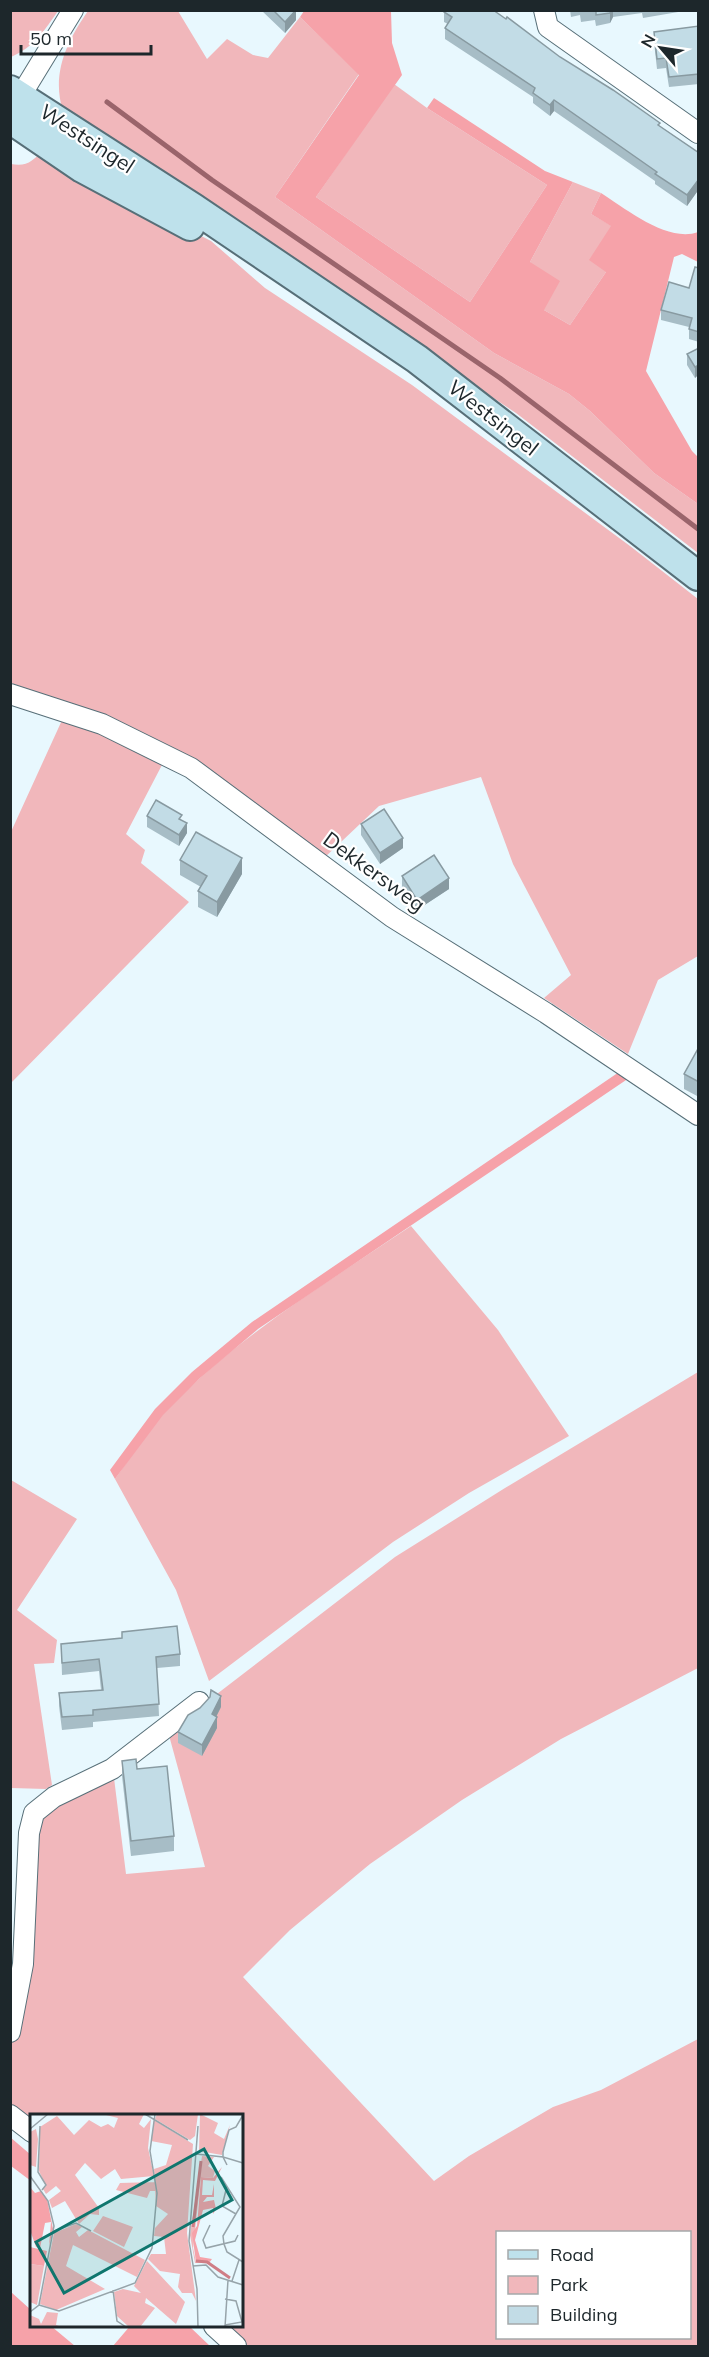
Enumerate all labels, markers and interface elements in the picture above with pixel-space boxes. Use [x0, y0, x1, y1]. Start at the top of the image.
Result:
scale bar [21, 18, 152, 56]
north arrow [631, 18, 691, 78]
text: 50 m [30, 27, 72, 50]
text: N [636, 31, 660, 51]
street label: Westsingel [35, 98, 140, 178]
street label: Westsingel [443, 374, 544, 461]
street label: Dekkersweg [318, 825, 431, 917]
inset map [30, 2114, 243, 2327]
legend [496, 2231, 691, 2339]
text: Road [550, 2243, 594, 2266]
text: Park [550, 2273, 589, 2296]
text: Building [550, 2303, 618, 2326]

